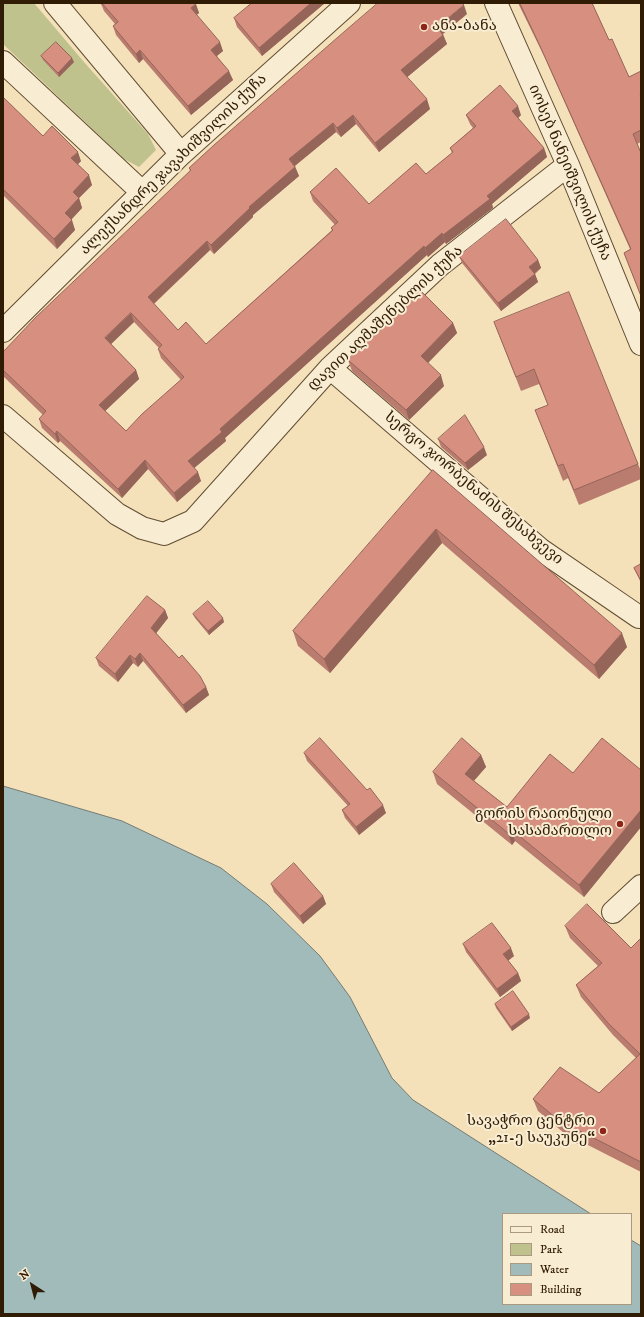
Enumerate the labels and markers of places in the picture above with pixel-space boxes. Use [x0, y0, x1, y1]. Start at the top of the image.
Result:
place label: ანა-ბანა [432, 18, 497, 36]
marker: ანა-ბანა [419, 22, 429, 32]
place label: გორის რაიონული სასამართლო [475, 806, 612, 841]
marker: გორის რაიონული სასამართლო [615, 819, 625, 829]
place label: სავაჭრო ცენტრი „21-ე საუკუნე“ [467, 1113, 595, 1148]
marker: სავაჭრო ცენტრი „21-ე საუკუნე“ [598, 1126, 608, 1136]

